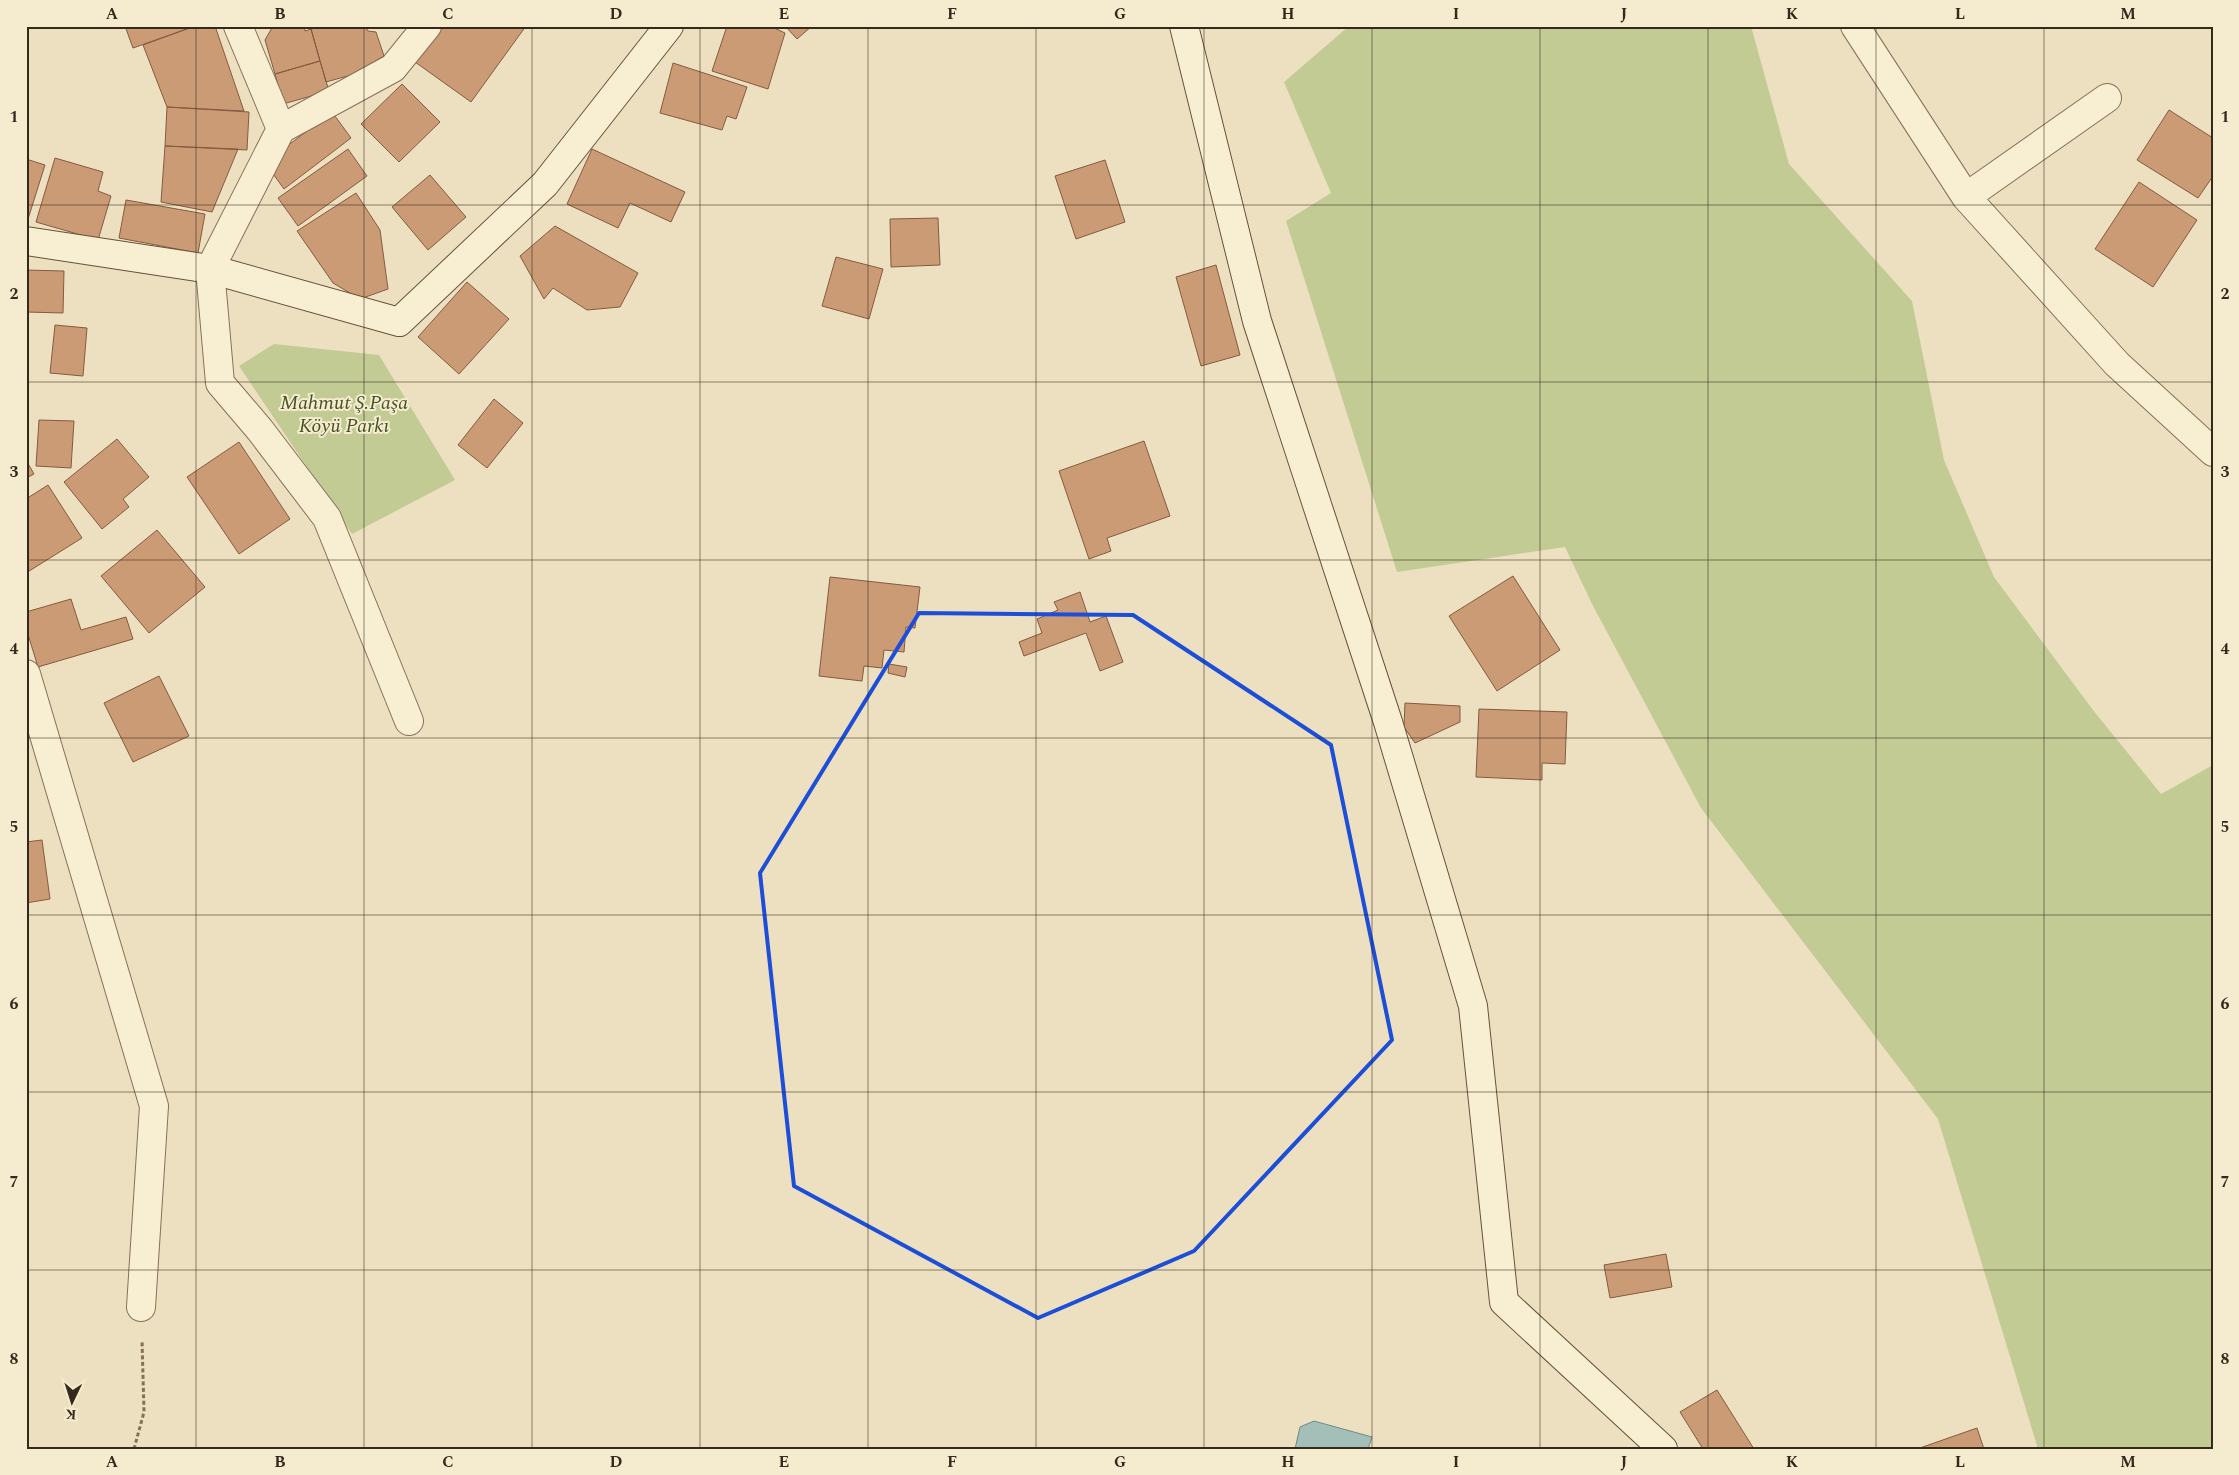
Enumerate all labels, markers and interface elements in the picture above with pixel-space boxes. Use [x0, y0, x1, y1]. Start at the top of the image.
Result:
text: A [106, 2, 119, 26]
text: B [274, 2, 286, 26]
text: C [442, 2, 454, 26]
text: D [610, 2, 623, 26]
text: E [779, 2, 789, 26]
text: F [947, 2, 957, 26]
text: G [1114, 2, 1126, 26]
text: H [1281, 2, 1295, 26]
text: I [1453, 2, 1459, 26]
text: J [1621, 2, 1628, 26]
text: K [1786, 2, 1799, 26]
text: L [1955, 2, 1965, 26]
text: M [2120, 2, 2136, 26]
text: 1 [10, 105, 18, 129]
text: 1 [2221, 105, 2229, 129]
text: 2 [10, 282, 19, 306]
text: 2 [2221, 282, 2230, 306]
park label: Mahmut Ş.Paşa Köyü Parkı [280, 388, 408, 441]
text: 3 [10, 460, 19, 484]
text: 3 [2221, 460, 2230, 484]
text: 4 [10, 637, 19, 661]
text: 4 [2221, 637, 2230, 661]
text: 5 [10, 815, 18, 839]
text: 5 [2221, 815, 2229, 839]
text: 6 [10, 992, 19, 1016]
text: 6 [2221, 992, 2230, 1016]
text: 7 [10, 1170, 19, 1194]
text: 7 [2221, 1170, 2230, 1194]
text: 8 [10, 1347, 19, 1371]
text: 8 [2221, 1347, 2230, 1371]
north arrow [48, 1378, 98, 1428]
text: K [65, 1404, 77, 1425]
text: A [106, 1450, 119, 1474]
text: B [274, 1450, 286, 1474]
text: C [442, 1450, 454, 1474]
text: D [610, 1450, 623, 1474]
text: E [779, 1450, 789, 1474]
text: F [947, 1450, 957, 1474]
text: G [1114, 1450, 1126, 1474]
text: H [1281, 1450, 1295, 1474]
text: I [1453, 1450, 1459, 1474]
text: J [1621, 1450, 1628, 1474]
text: K [1786, 1450, 1799, 1474]
text: L [1955, 1450, 1965, 1474]
text: M [2120, 1450, 2136, 1474]

